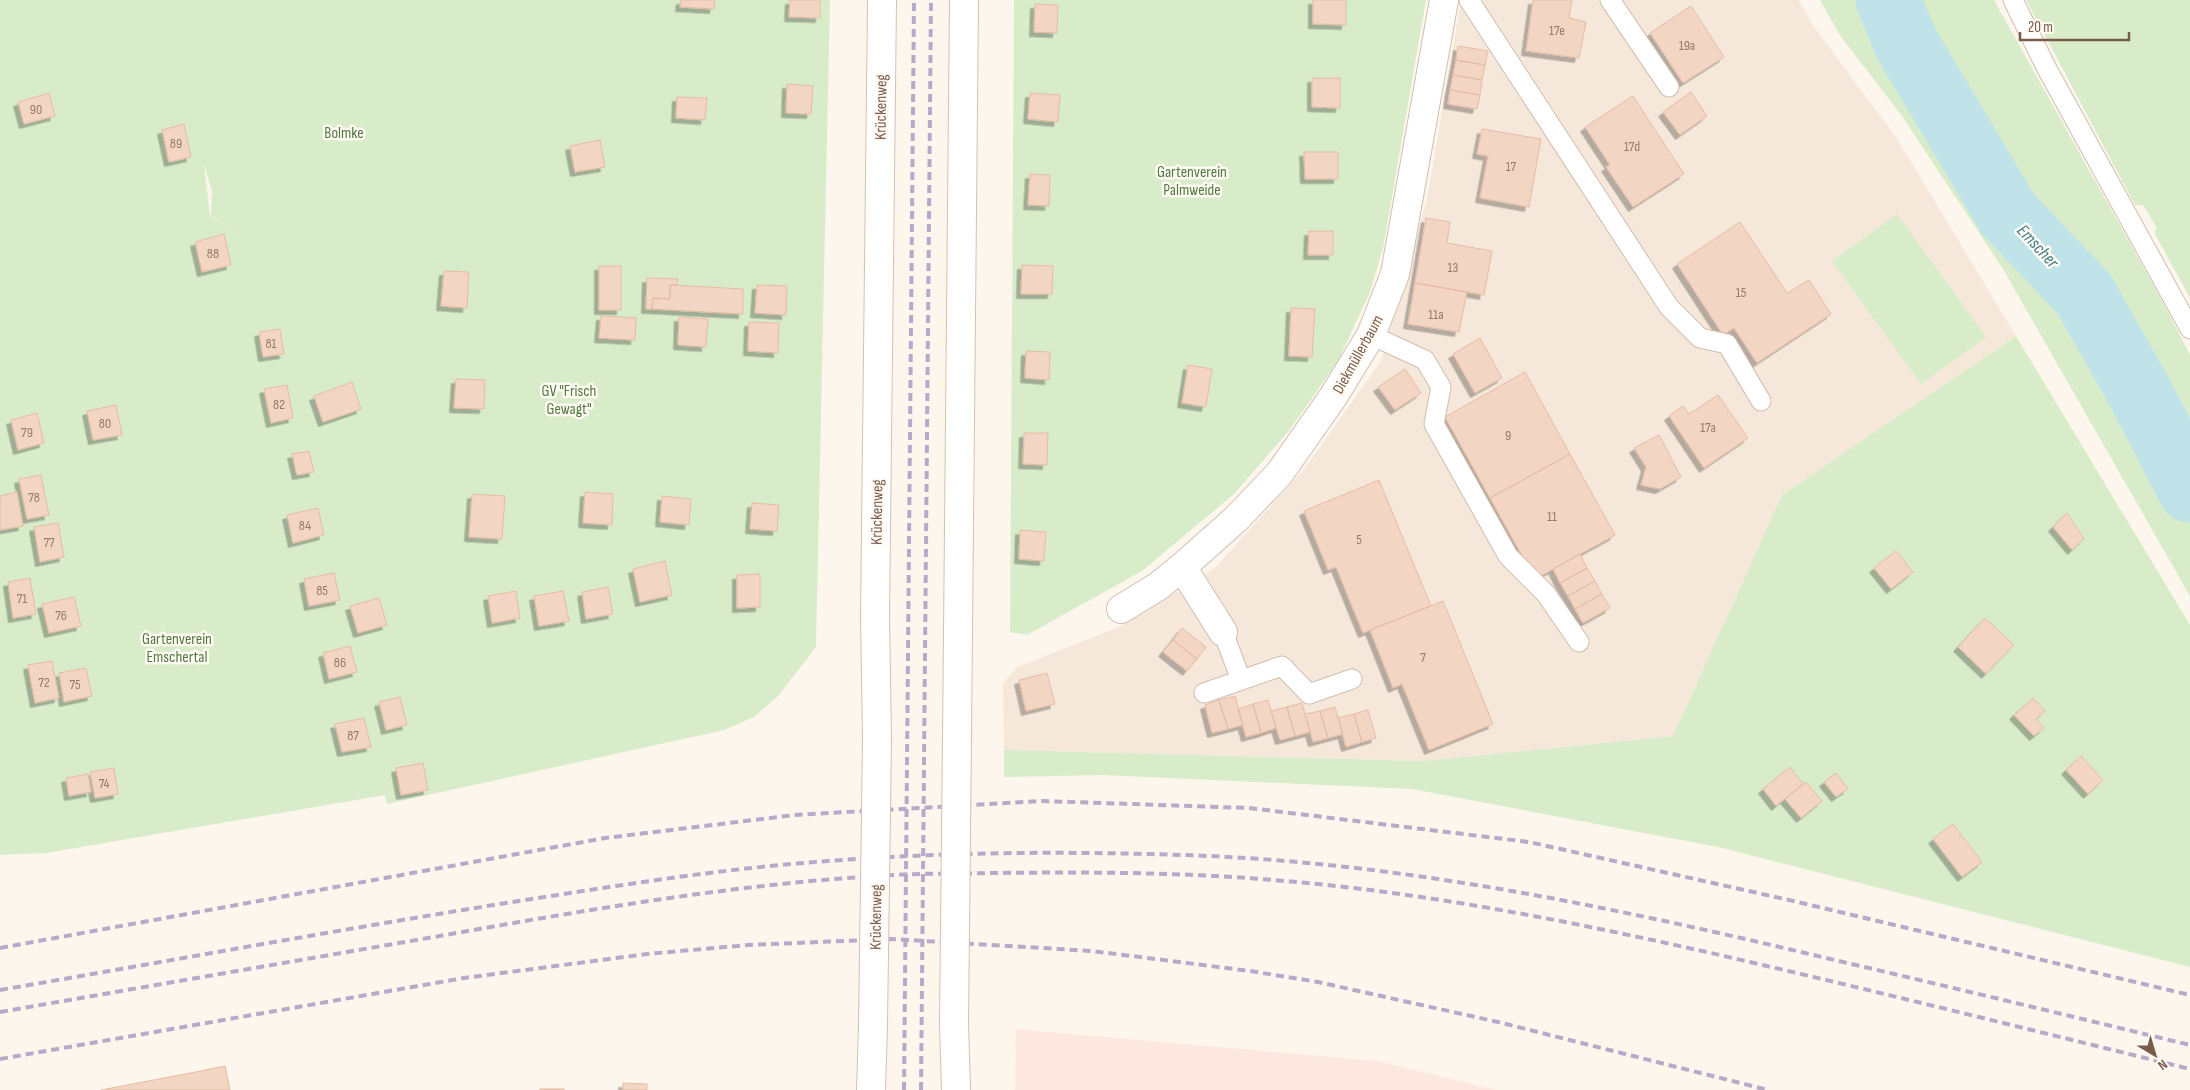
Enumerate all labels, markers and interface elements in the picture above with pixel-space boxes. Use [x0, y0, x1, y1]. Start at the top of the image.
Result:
scale bar [2020, 10, 2129, 42]
text: 20 m [2028, 18, 2053, 37]
house number: 17e [1549, 22, 1565, 39]
house number: 19a [1679, 37, 1695, 54]
street label: Krückenweg [871, 74, 892, 140]
house number: 90 [30, 101, 42, 118]
park label: Bolmke [324, 124, 364, 143]
house number: 89 [170, 135, 182, 152]
house number: 17d [1624, 138, 1640, 155]
house number: 17 [1506, 158, 1517, 175]
park label: Gartenverein Palmweide [1157, 163, 1227, 200]
water label: Emscher [2012, 220, 2064, 273]
house number: 88 [207, 245, 219, 262]
house number: 13 [1448, 259, 1459, 276]
house number: 15 [1736, 284, 1747, 301]
house number: 11a [1428, 306, 1444, 323]
street label: Diekmüllerbaum [1329, 312, 1388, 397]
house number: 81 [265, 335, 277, 352]
park label: GV "Frisch Gewagt" [542, 382, 596, 419]
house number: 82 [273, 396, 285, 413]
house number: 80 [99, 415, 111, 432]
house number: 17a [1700, 419, 1716, 436]
house number: 79 [21, 424, 33, 441]
house number: 9 [1505, 427, 1511, 444]
street label: Krückenweg [867, 479, 888, 545]
house number: 78 [28, 489, 40, 506]
house number: 11 [1547, 508, 1557, 525]
house number: 84 [299, 517, 311, 534]
house number: 5 [1356, 531, 1362, 548]
house number: 77 [43, 534, 55, 551]
house number: 85 [316, 582, 328, 599]
house number: 71 [17, 590, 27, 607]
house number: 76 [55, 607, 67, 624]
park label: Gartenverein Emschertal [142, 630, 212, 667]
house number: 7 [1420, 649, 1426, 666]
house number: 86 [334, 654, 346, 671]
house number: 72 [38, 674, 50, 691]
house number: 75 [69, 676, 81, 693]
house number: 87 [347, 727, 359, 744]
house number: 74 [99, 775, 110, 792]
street label: Krückenweg [866, 884, 887, 950]
north arrow [2130, 1030, 2180, 1080]
text: N [2155, 1056, 2171, 1074]

